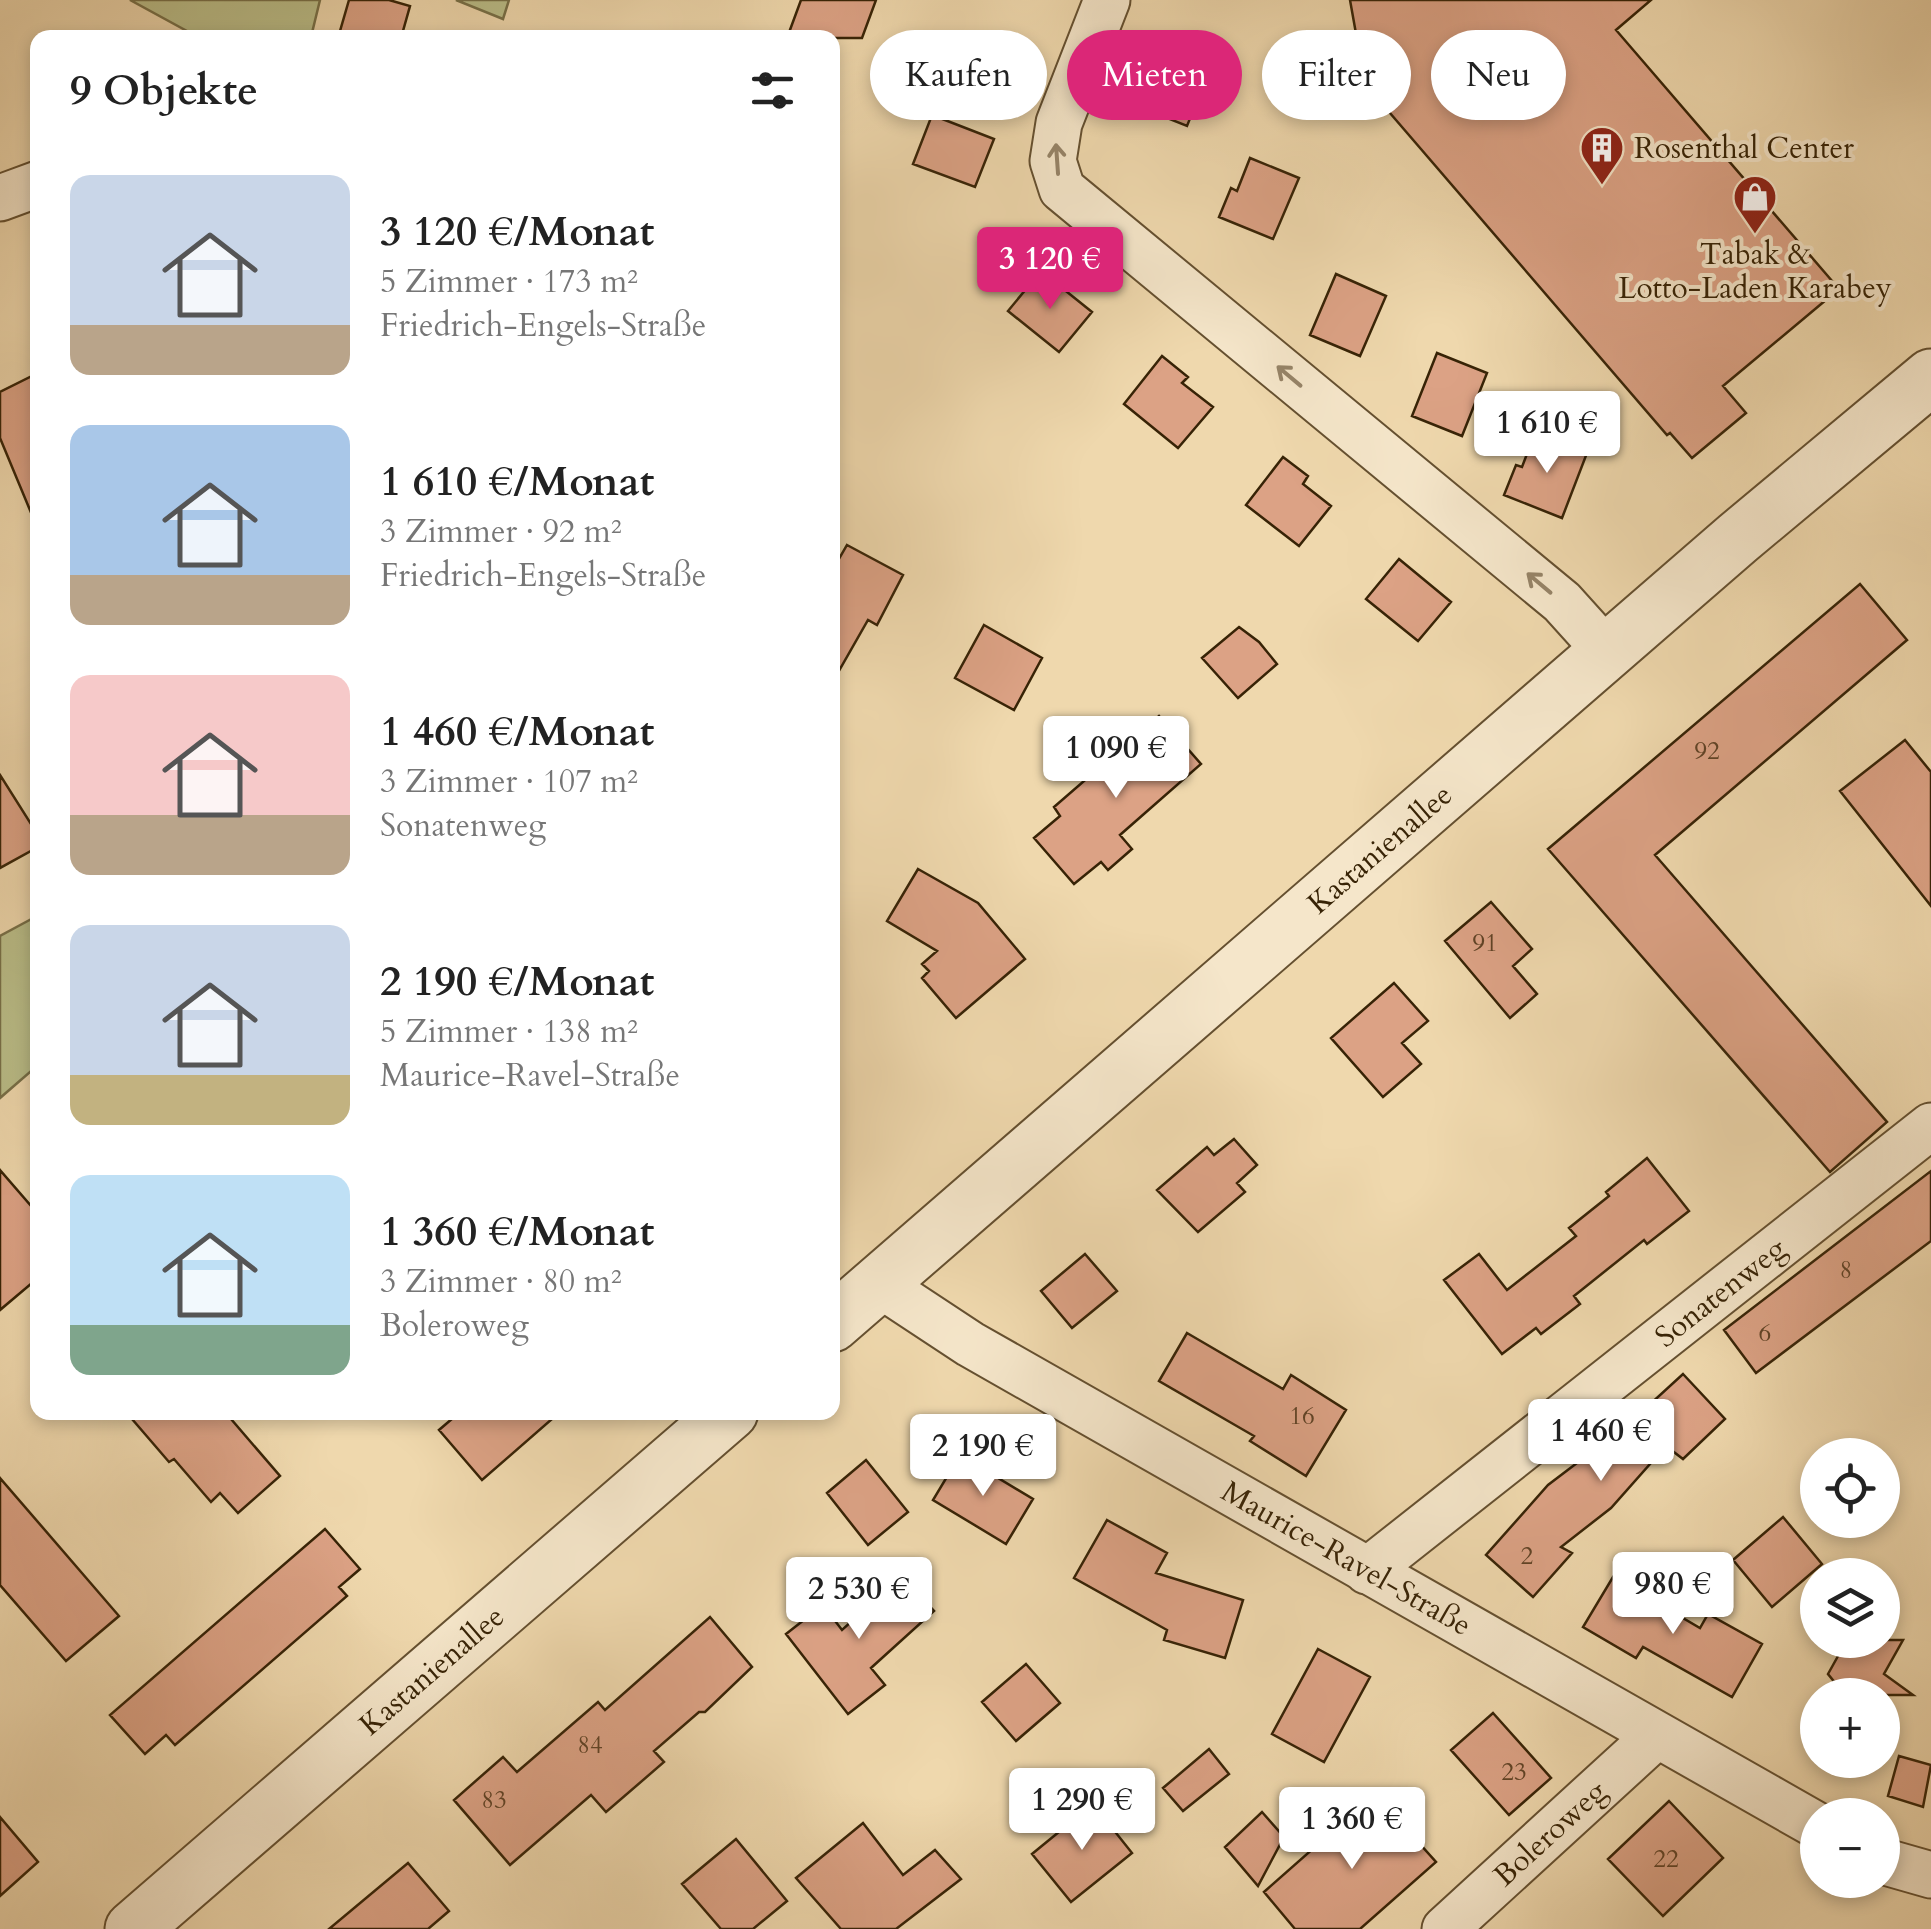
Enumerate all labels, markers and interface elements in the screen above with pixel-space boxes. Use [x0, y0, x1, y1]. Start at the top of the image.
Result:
chip: Kaufen [870, 30, 1047, 120]
chip: Mieten [1067, 30, 1242, 120]
chip: Filter [1262, 30, 1411, 120]
chip: Neu [1431, 30, 1566, 120]
text: 9 Objekte [70, 62, 258, 119]
icon: filters [745, 63, 800, 118]
building icon: Rosenthal Center [1579, 125, 1625, 186]
place label: Rosenthal Center [1634, 128, 1854, 169]
one-way arrow [1047, 143, 1066, 176]
shop icon: Tabak & Lotto-Laden Karabey [1732, 174, 1778, 235]
text: 3 120 €/Monat [380, 203, 654, 260]
icon: home [150, 215, 270, 335]
pin: 3 120 € [958, 227, 1142, 312]
place label: Tabak & Lotto-Laden Karabey [1618, 234, 1892, 309]
text: 3 120 € [999, 237, 1101, 281]
text: 5 Zimmer · 173 m² [380, 260, 638, 304]
text: Friedrich-Engels-Straße [380, 304, 706, 348]
one-way arrow [1276, 365, 1302, 387]
pin: 1 610 € [1455, 391, 1639, 476]
text: 1 610 € [1496, 401, 1598, 445]
text: 1 610 €/Monat [380, 453, 654, 510]
icon: home [150, 465, 270, 585]
text: 3 Zimmer · 92 m² [380, 510, 622, 554]
text: Friedrich-Engels-Straße [380, 554, 706, 598]
one-way arrow [1527, 572, 1553, 594]
text: 1 460 €/Monat [380, 703, 654, 760]
icon: home [150, 715, 270, 835]
pin: 1 090 € [1024, 716, 1208, 801]
text: 1 090 € [1065, 726, 1167, 770]
house number: 92 [1694, 734, 1720, 768]
text: 3 Zimmer · 107 m² [380, 760, 638, 804]
street label: Kastanienallee [1298, 775, 1461, 923]
text: Sonatenweg [380, 804, 546, 848]
house number: 91 [1472, 926, 1498, 960]
text: 2 190 €/Monat [380, 953, 654, 1010]
icon: home [150, 965, 270, 1085]
text: 5 Zimmer · 138 m² [380, 1010, 638, 1054]
text: Maurice-Ravel-Straße [380, 1054, 680, 1098]
text: 1 360 €/Monat [380, 1203, 654, 1260]
icon: home [150, 1215, 270, 1335]
street label: Sonatenweg [1646, 1228, 1794, 1357]
house number: 8 [1840, 1253, 1852, 1287]
text: 3 Zimmer · 80 m² [380, 1260, 622, 1304]
text: Boleroweg [380, 1304, 529, 1348]
house number: 6 [1759, 1316, 1771, 1350]
house number: 16 [1289, 1399, 1315, 1433]
pin: 1 460 € [1509, 1399, 1693, 1484]
text: 1 460 € [1550, 1409, 1652, 1453]
pin: 2 190 € [891, 1414, 1075, 1499]
text: 2 190 € [932, 1424, 1034, 1468]
map controls [1800, 1438, 1900, 1898]
button: locate [1800, 1438, 1900, 1538]
street label: Maurice-Ravel-Straße [1214, 1471, 1479, 1645]
house number: 2 [1521, 1539, 1533, 1573]
pin: 980 € [1603, 1552, 1743, 1637]
pin: 2 530 € [767, 1557, 951, 1642]
button: layers [1800, 1558, 1900, 1658]
text: 980 € [1635, 1562, 1711, 1606]
text: 2 530 € [808, 1567, 910, 1611]
street label: Kastanienallee [350, 1596, 513, 1745]
button: + [1800, 1678, 1900, 1778]
house number: 84 [577, 1728, 603, 1762]
house number: 23 [1501, 1755, 1527, 1789]
pin: 1 290 € [990, 1768, 1174, 1853]
street label: Boleroweg [1484, 1771, 1615, 1895]
text: 1 290 € [1031, 1778, 1133, 1822]
house number: 83 [481, 1783, 507, 1817]
pin: 1 360 € [1260, 1787, 1444, 1872]
text: 1 360 € [1301, 1797, 1403, 1841]
button: − [1800, 1798, 1900, 1898]
house number: 22 [1653, 1842, 1679, 1876]

